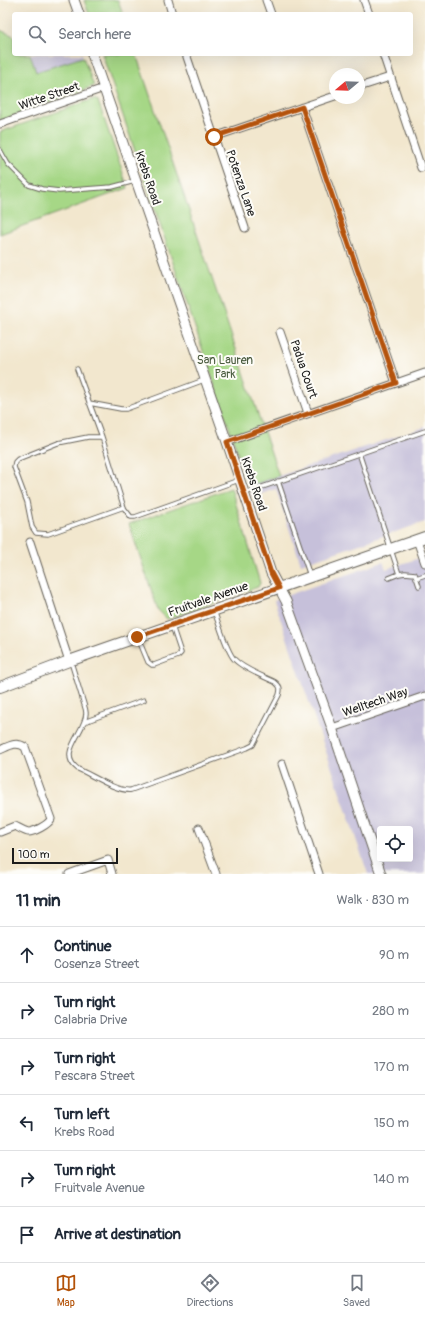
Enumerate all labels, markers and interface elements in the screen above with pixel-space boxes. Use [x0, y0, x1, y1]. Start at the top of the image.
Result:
search box [12, 12, 413, 56]
icon: search [26, 23, 48, 45]
text: Search here [58, 25, 131, 44]
north arrow [329, 68, 365, 104]
street label: Witte Street [17, 79, 82, 114]
route start [205, 128, 223, 146]
street label: Potenza Lane [222, 148, 259, 219]
street label: Krebs Road [131, 149, 164, 207]
street label: Padua Court [287, 338, 321, 401]
park label: San Lauren Park [197, 353, 253, 382]
street label: Krebs Road [237, 455, 270, 513]
street label: Fruitvale Avenue [166, 579, 250, 620]
route end [128, 628, 146, 646]
street label: Welltech Way [341, 684, 410, 721]
map controls [377, 826, 413, 862]
button: locate [377, 826, 413, 862]
scale bar [12, 846, 118, 865]
text: 100 m [18, 848, 49, 861]
text: 11 min [16, 890, 61, 911]
text: Walk · 830 m [336, 892, 409, 908]
text: Continue [54, 937, 112, 956]
icon: ahead [16, 944, 38, 966]
text: 90 m [379, 947, 409, 963]
text: Cosenza Street [54, 956, 139, 972]
text: Turn right [54, 993, 115, 1012]
icon: right [16, 1000, 38, 1022]
text: 280 m [372, 1003, 409, 1019]
text: Calabria Drive [54, 1012, 127, 1028]
text: Turn right [54, 1049, 115, 1068]
icon: right [16, 1056, 38, 1078]
text: 170 m [374, 1059, 409, 1075]
text: Pescara Street [54, 1068, 135, 1084]
text: Turn left [54, 1105, 110, 1124]
icon: left [16, 1112, 38, 1134]
text: 150 m [374, 1115, 409, 1131]
text: Krebs Road [54, 1124, 115, 1140]
text: Turn right [54, 1161, 115, 1180]
icon: right [16, 1168, 38, 1190]
text: 140 m [373, 1171, 409, 1187]
text: Fruitvale Avenue [54, 1180, 145, 1196]
icon: arrive [16, 1224, 38, 1246]
text: Arrive at destination [54, 1225, 181, 1244]
tab: Map [55, 1272, 77, 1309]
tab: Directions [187, 1272, 233, 1309]
tab: Saved [343, 1272, 370, 1309]

